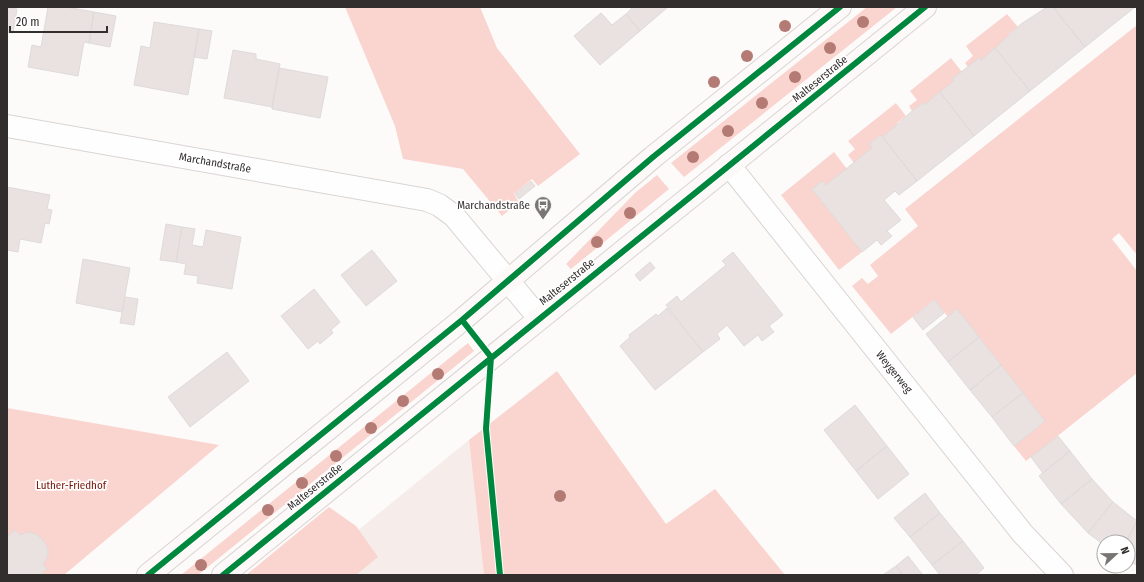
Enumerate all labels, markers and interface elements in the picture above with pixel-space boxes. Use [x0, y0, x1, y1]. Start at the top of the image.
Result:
scale bar [10, 8, 107, 34]
text: 20 m [16, 15, 40, 29]
street label: Malteserstraße [790, 53, 850, 105]
street label: Marchandstraße [178, 150, 252, 176]
bus stop icon: Marchandstraße [533, 195, 553, 220]
place label: Marchandstraße [457, 199, 530, 212]
street label: Malteserstraße [537, 256, 597, 308]
street label: Weygerweg [873, 348, 915, 396]
street label: Malteserstraße [285, 461, 345, 513]
park label: Luther-Friedhof [36, 479, 107, 492]
north arrow [1096, 534, 1136, 574]
text: N [1118, 545, 1132, 556]

